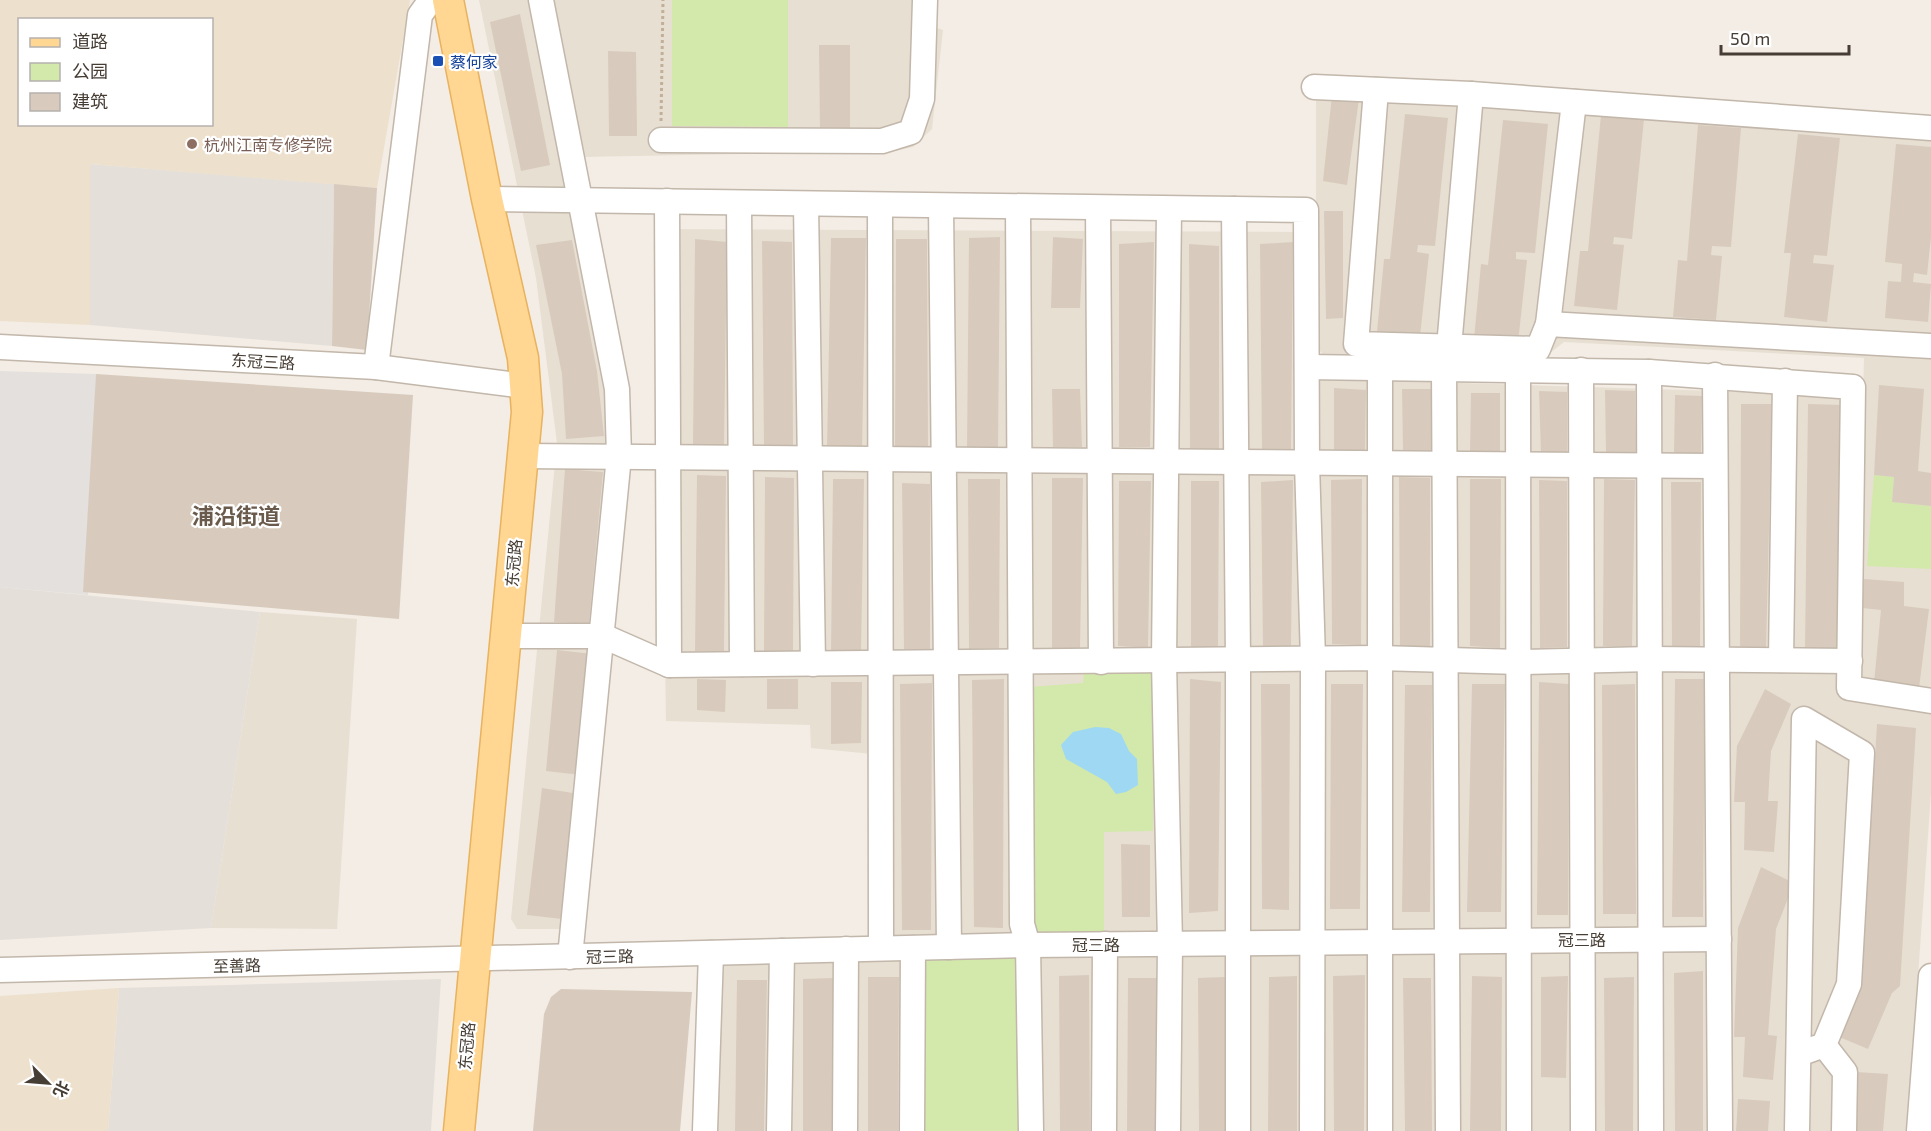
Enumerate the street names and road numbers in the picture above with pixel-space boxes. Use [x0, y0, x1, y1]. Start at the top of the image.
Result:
street label: 东冠三路 [231, 350, 295, 372]
street label: 东冠路 [501, 538, 525, 588]
street label: 冠三路 [1558, 930, 1606, 949]
street label: 冠三路 [1072, 935, 1120, 954]
street label: 冠三路 [586, 946, 634, 966]
street label: 至善路 [213, 955, 261, 975]
street label: 东冠路 [454, 1021, 478, 1071]

